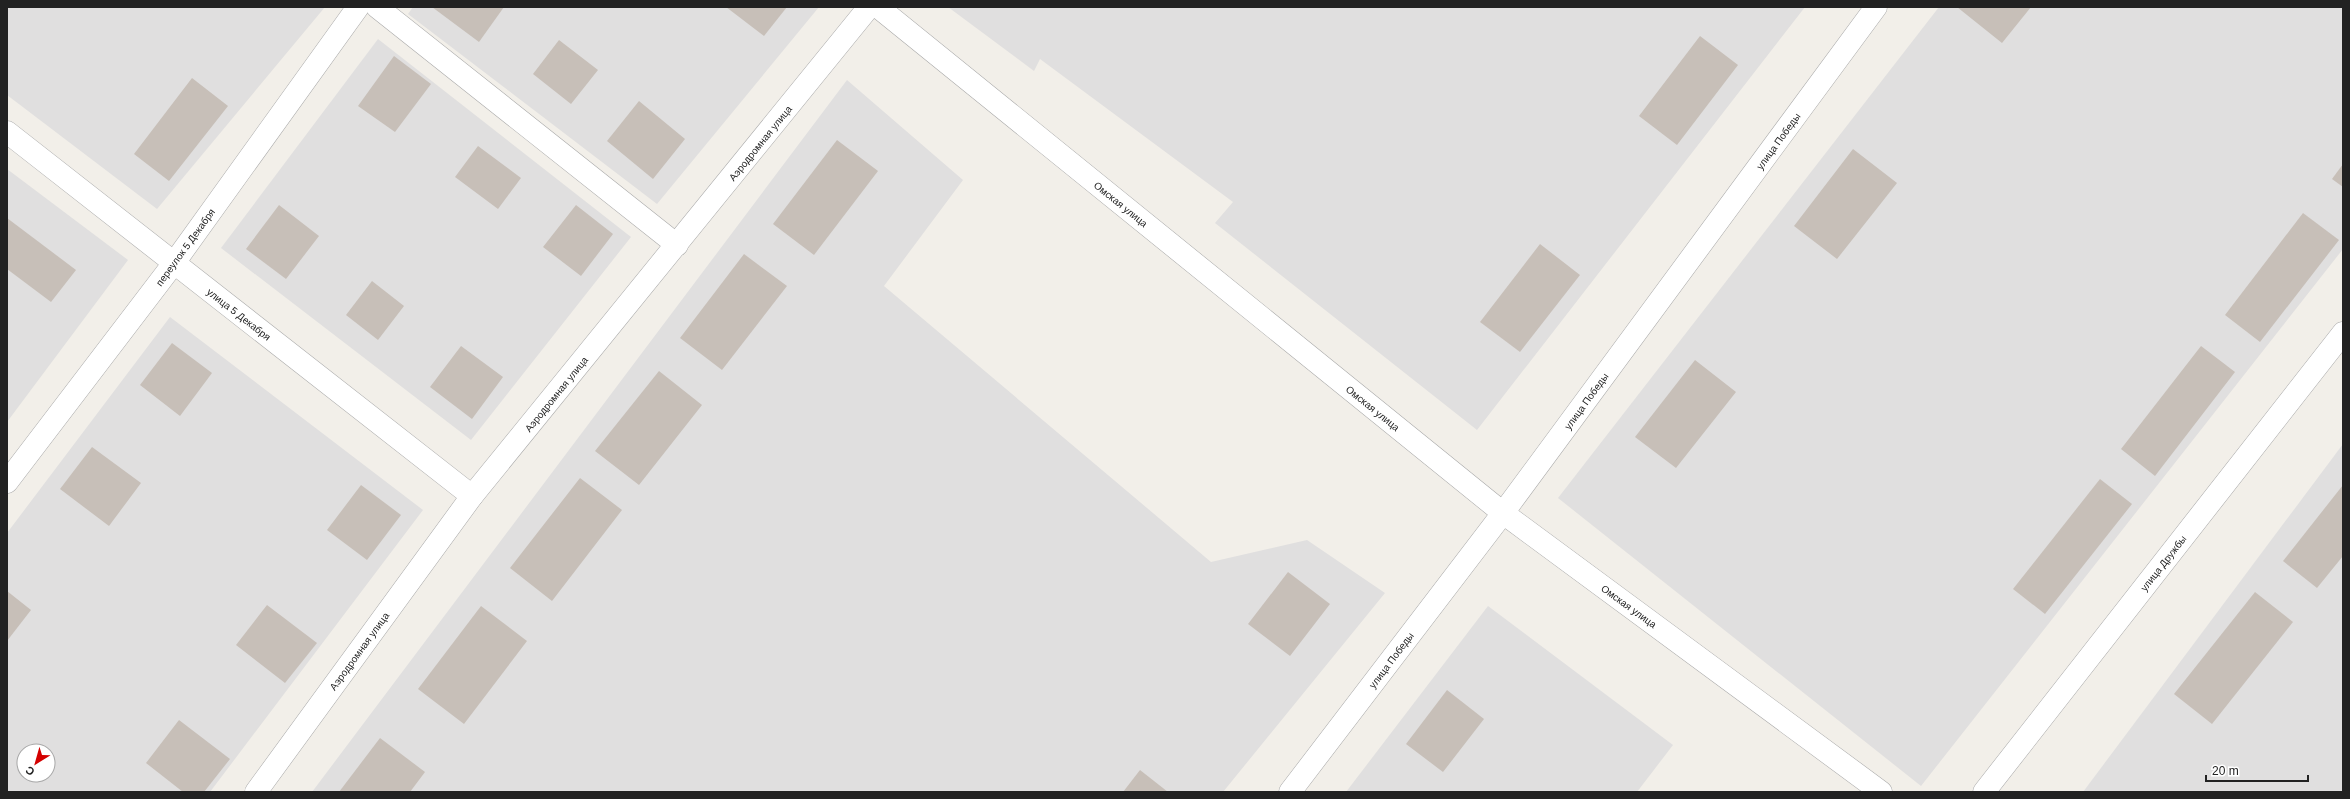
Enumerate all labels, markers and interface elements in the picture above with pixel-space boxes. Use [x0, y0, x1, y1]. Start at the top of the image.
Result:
street label: Аэродромная улица [727, 103, 794, 183]
street label: улица Победы [1754, 111, 1803, 172]
street label: Омская улица [1092, 180, 1150, 230]
street label: переулок 5 Декабря [154, 206, 217, 288]
street label: улица 5 Декабря [205, 286, 273, 343]
street label: Аэродромная улица [523, 354, 590, 434]
street label: улица Победы [1562, 371, 1611, 432]
street label: Омская улица [1344, 384, 1402, 434]
street label: улица Дружбы [2138, 533, 2188, 593]
street label: Омская улица [1599, 583, 1659, 630]
street label: Аэродромная улица [327, 610, 392, 692]
street label: улица Победы [1367, 630, 1416, 690]
north arrow [16, 743, 56, 783]
scale bar [2206, 757, 2308, 783]
text: С [23, 764, 37, 778]
text: 20 m [2212, 764, 2239, 778]

